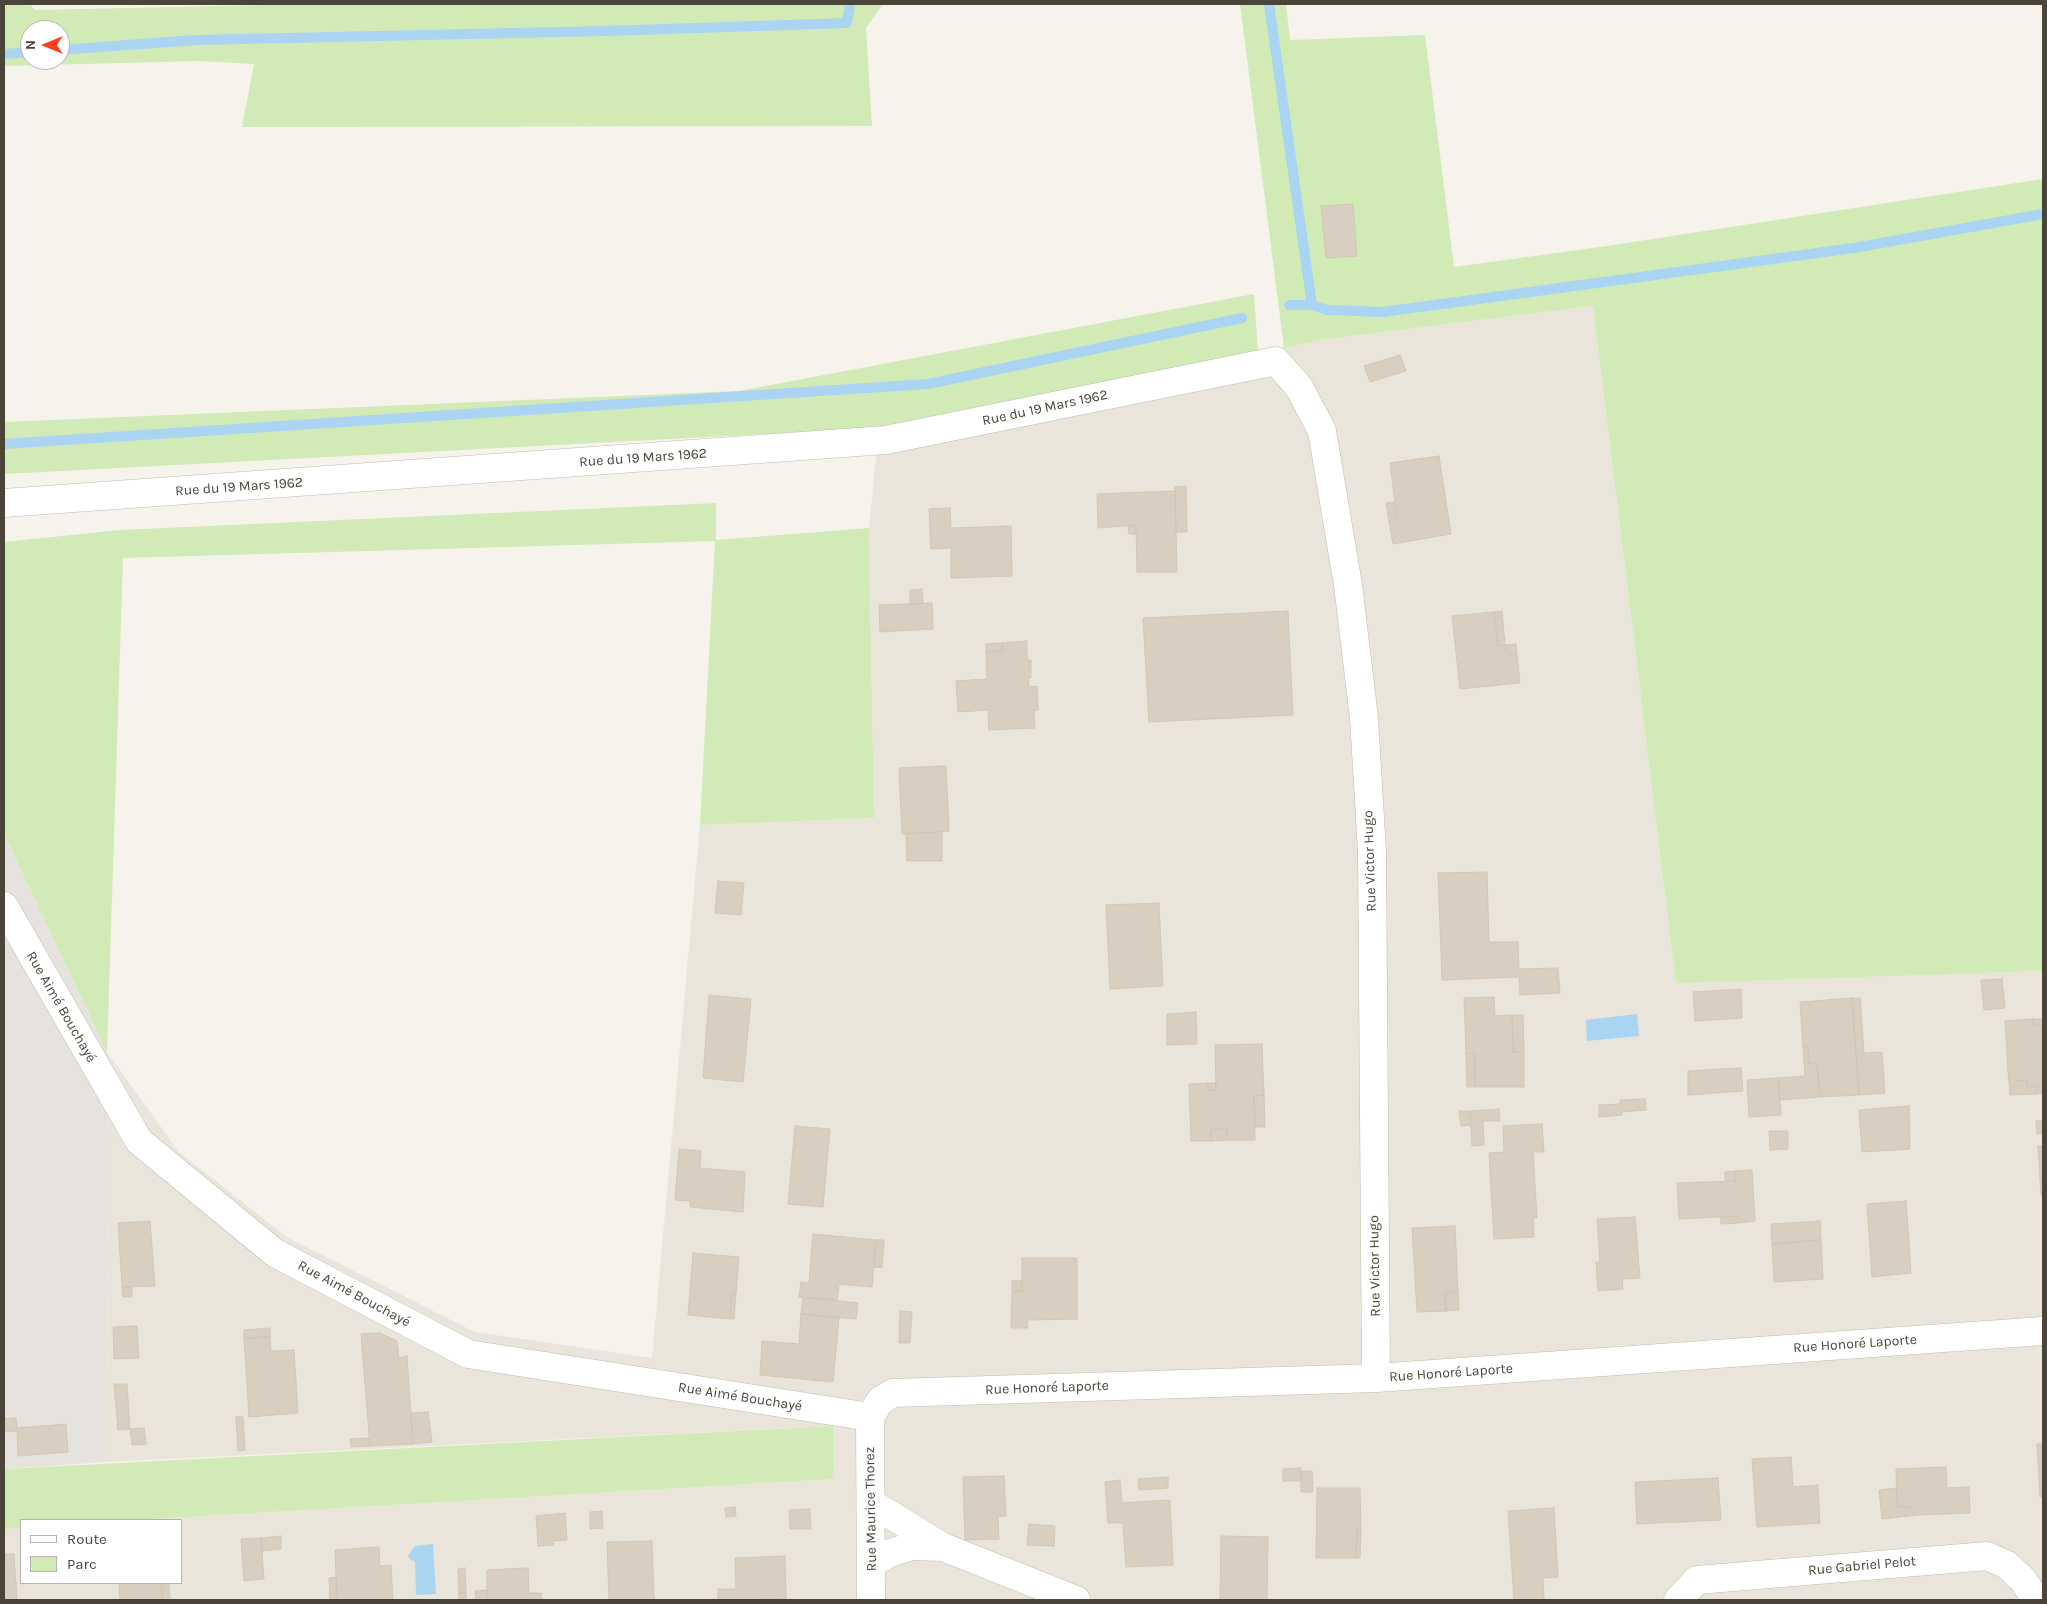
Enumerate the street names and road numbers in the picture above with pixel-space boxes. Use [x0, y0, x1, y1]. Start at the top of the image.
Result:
street label: Rue du 19 Mars 1962 [981, 386, 1109, 430]
street label: Rue du 19 Mars 1962 [579, 445, 707, 471]
street label: Rue du 19 Mars 1962 [175, 474, 303, 500]
street label: Rue Victor Hugo [1360, 810, 1380, 912]
street label: Rue Aimé Bouchayé [22, 949, 100, 1065]
street label: Rue Victor Hugo [1366, 1215, 1384, 1317]
street label: Rue Aimé Bouchayé [295, 1257, 413, 1331]
street label: Rue Honoré Laporte [1793, 1331, 1917, 1357]
street label: Rue Honoré Laporte [1389, 1360, 1513, 1386]
street label: Rue Honoré Laporte [985, 1377, 1109, 1399]
street label: Rue Aimé Bouchayé [677, 1379, 803, 1415]
street label: Rue Maurice Thorez [862, 1447, 880, 1571]
street label: Rue Gabriel Pelot [1807, 1553, 1917, 1579]

